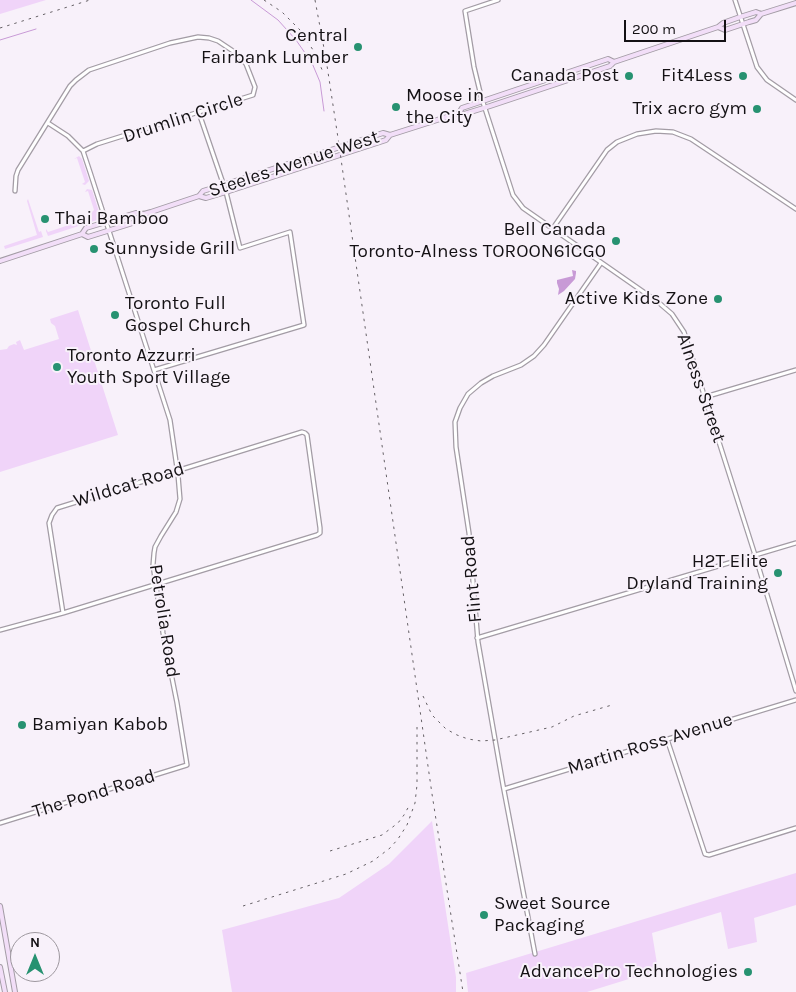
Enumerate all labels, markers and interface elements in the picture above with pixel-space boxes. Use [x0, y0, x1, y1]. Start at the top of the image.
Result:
scale bar [626, 10, 728, 42]
text: 200 m [632, 20, 676, 38]
place label: Central Fairbank Lumber [201, 25, 348, 69]
marker: Central Fairbank Lumber [352, 41, 364, 53]
place label: Canada Post [511, 65, 619, 87]
place label: Fit4Less [661, 65, 733, 87]
marker: Canada Post [623, 70, 635, 82]
marker: Fit4Less [737, 70, 749, 82]
place label: Moose in the City [406, 85, 484, 129]
street label: Drumlin Circle [120, 88, 246, 148]
place label: Trix acro gym [632, 98, 747, 120]
marker: Moose in the City [390, 101, 402, 113]
marker: Trix acro gym [751, 103, 763, 115]
street label: Steeles Avenue West [206, 126, 382, 202]
place label: Thai Bamboo [55, 208, 169, 230]
marker: Thai Bamboo [39, 213, 51, 225]
place label: Bell Canada Toronto-Alness TOROON61CG0 [350, 219, 606, 263]
marker: Bell Canada Toronto-Alness TOROON61CG0 [610, 235, 622, 247]
place label: Sunnyside Grill [104, 238, 235, 260]
marker: Sunnyside Grill [88, 243, 100, 255]
place label: Active Kids Zone [565, 288, 708, 310]
place label: Toronto Full Gospel Church [125, 293, 251, 337]
marker: Active Kids Zone [712, 293, 724, 305]
marker: Toronto Full Gospel Church [109, 309, 121, 321]
street label: Alness Street [672, 330, 730, 446]
place label: Toronto Azzurri Youth Sport Village [67, 345, 231, 389]
marker: Toronto Azzurri Youth Sport Village [51, 361, 63, 373]
street label: Wildcat Road [71, 457, 187, 513]
street label: Flint Road [457, 534, 487, 624]
place label: H2T Elite Dryland Training [626, 551, 768, 595]
street label: Petrolia Road [144, 563, 184, 679]
marker: H2T Elite Dryland Training [772, 567, 784, 579]
street label: Martin Ross Avenue [565, 708, 735, 780]
place label: Bamiyan Kabob [32, 714, 168, 736]
marker: Bamiyan Kabob [16, 719, 28, 731]
street label: The Pond Road [30, 765, 158, 823]
place label: Sweet Source Packaging [494, 893, 610, 937]
marker: Sweet Source Packaging [478, 909, 490, 921]
north arrow [10, 932, 60, 982]
text: N [30, 934, 40, 951]
place label: AdvancePro Technologies [520, 961, 738, 983]
marker: AdvancePro Technologies [742, 966, 754, 978]

